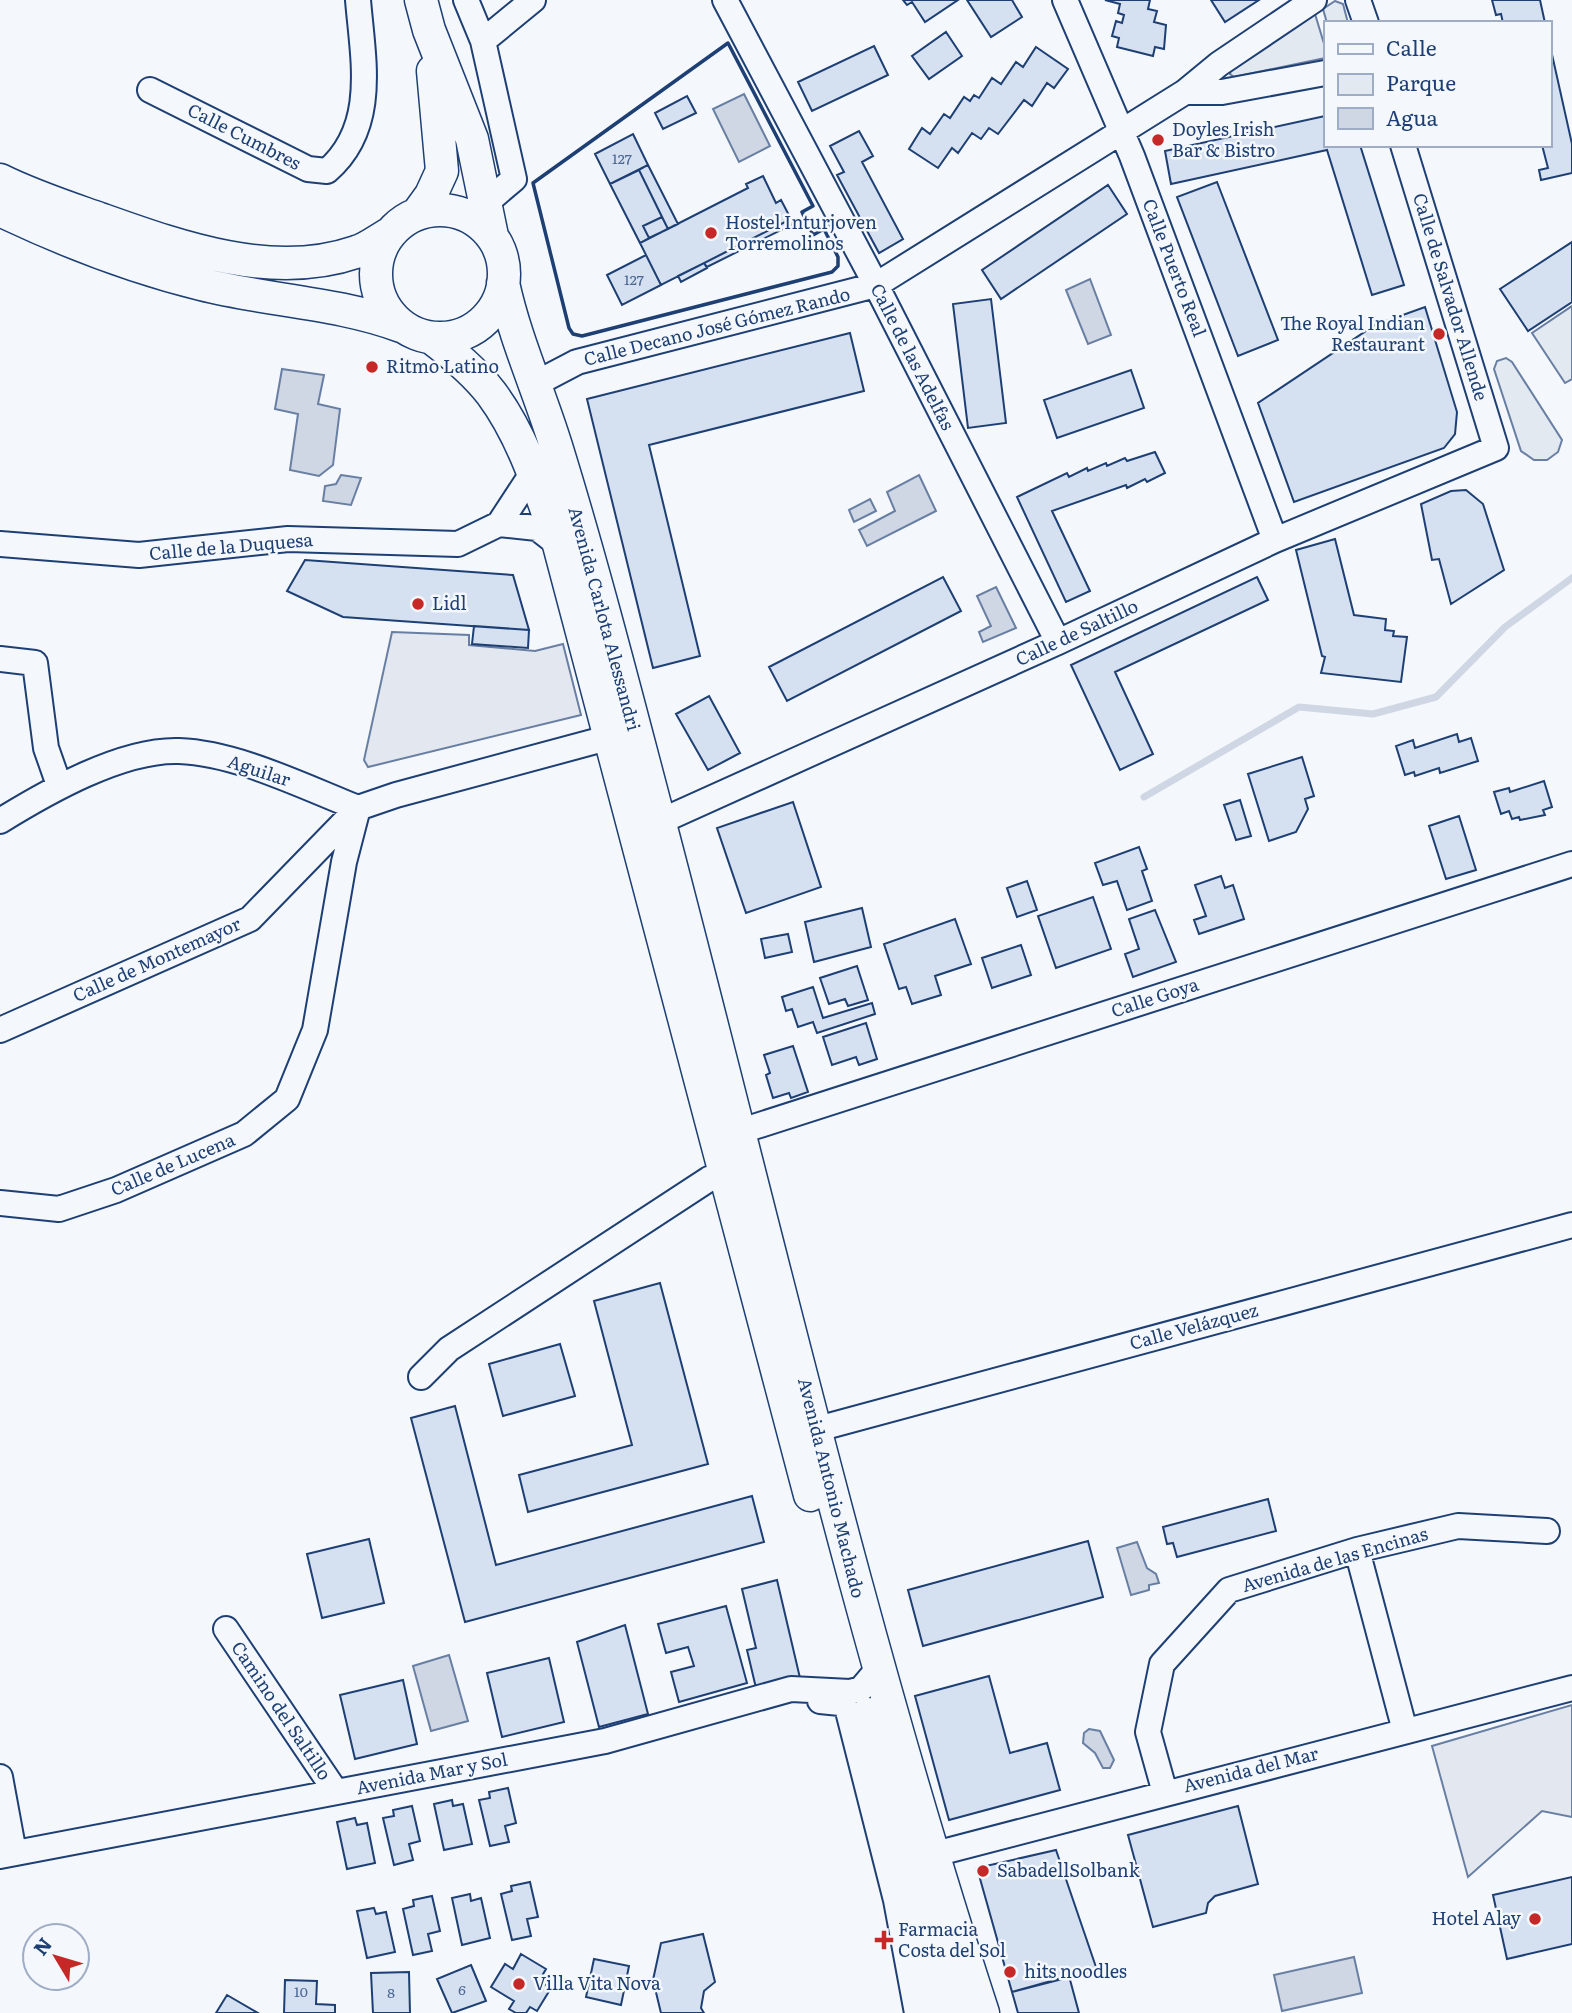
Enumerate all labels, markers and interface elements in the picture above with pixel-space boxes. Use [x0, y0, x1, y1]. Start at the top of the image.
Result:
legend [1324, 21, 1551, 147]
text: Calle [1386, 31, 1437, 62]
text: Parque [1386, 66, 1456, 97]
street label: Calle Cumbres [183, 96, 306, 176]
text: Agua [1386, 101, 1438, 132]
place label: Doyles Irish Bar & Bistro [1172, 115, 1275, 163]
marker: Doyles Irish Bar & Bistro [1150, 132, 1166, 148]
house number: 127 [612, 148, 632, 168]
street label: Calle de Salvador Allende [1407, 189, 1496, 404]
street label: Calle Puerto Real [1137, 195, 1214, 340]
place label: Hostel Inturjoven Torremolinos [725, 208, 877, 256]
marker: Hostel Inturjoven Torremolinos [703, 225, 719, 241]
house number: 127 [624, 269, 644, 289]
street label: Calle de las Adelfas [865, 278, 962, 434]
street label: Calle Decano José Gómez Rando [581, 279, 853, 372]
place label: The Royal Indian Restaurant [1280, 309, 1426, 357]
marker: The Royal Indian Restaurant [1431, 326, 1447, 342]
place label: Ritmo Latino [386, 352, 499, 379]
marker: Ritmo Latino [364, 359, 380, 375]
street label: Avenida Carlota Alessandri [563, 504, 648, 734]
street label: Calle de la Duquesa [148, 525, 314, 566]
place label: Lidl [432, 589, 467, 616]
street label: Calle de Saltillo [1011, 591, 1142, 672]
marker: Lidl [410, 596, 426, 612]
street label: Aguilar [225, 747, 295, 793]
street label: Calle de Montemayor [68, 909, 245, 1008]
street label: Calle Goya [1107, 970, 1202, 1023]
street label: Calle de Lucena [106, 1125, 239, 1202]
street label: Calle Velázquez [1126, 1295, 1261, 1356]
street label: Avenida Antonio Machado [792, 1375, 873, 1601]
street label: Avenida de las Encinas [1239, 1519, 1431, 1598]
street label: Camino del Saltillo [226, 1635, 339, 1785]
street label: Avenida del Mar [1180, 1739, 1322, 1798]
street label: Avenida Mar y Sol [354, 1745, 510, 1800]
place label: SabadellSolbank [997, 1856, 1141, 1883]
marker: SabadellSolbank [975, 1863, 991, 1879]
place label: Hotel Alay [1432, 1904, 1522, 1931]
marker: Hotel Alay [1527, 1911, 1543, 1927]
place label: Farmacia Costa del Sol [898, 1915, 1006, 1963]
north arrow [21, 1922, 91, 1992]
text: N [26, 1931, 58, 1961]
marker: Farmacia Costa del Sol [876, 1932, 892, 1948]
place label: hits noodles [1024, 1957, 1127, 1984]
marker: hits noodles [1002, 1964, 1018, 1980]
place label: Villa Vita Nova [533, 1969, 661, 1996]
marker: Villa Vita Nova [511, 1976, 527, 1992]
house number: 6 [458, 1979, 466, 1999]
house number: 10 [294, 1981, 308, 2001]
house number: 8 [387, 1982, 395, 2002]

